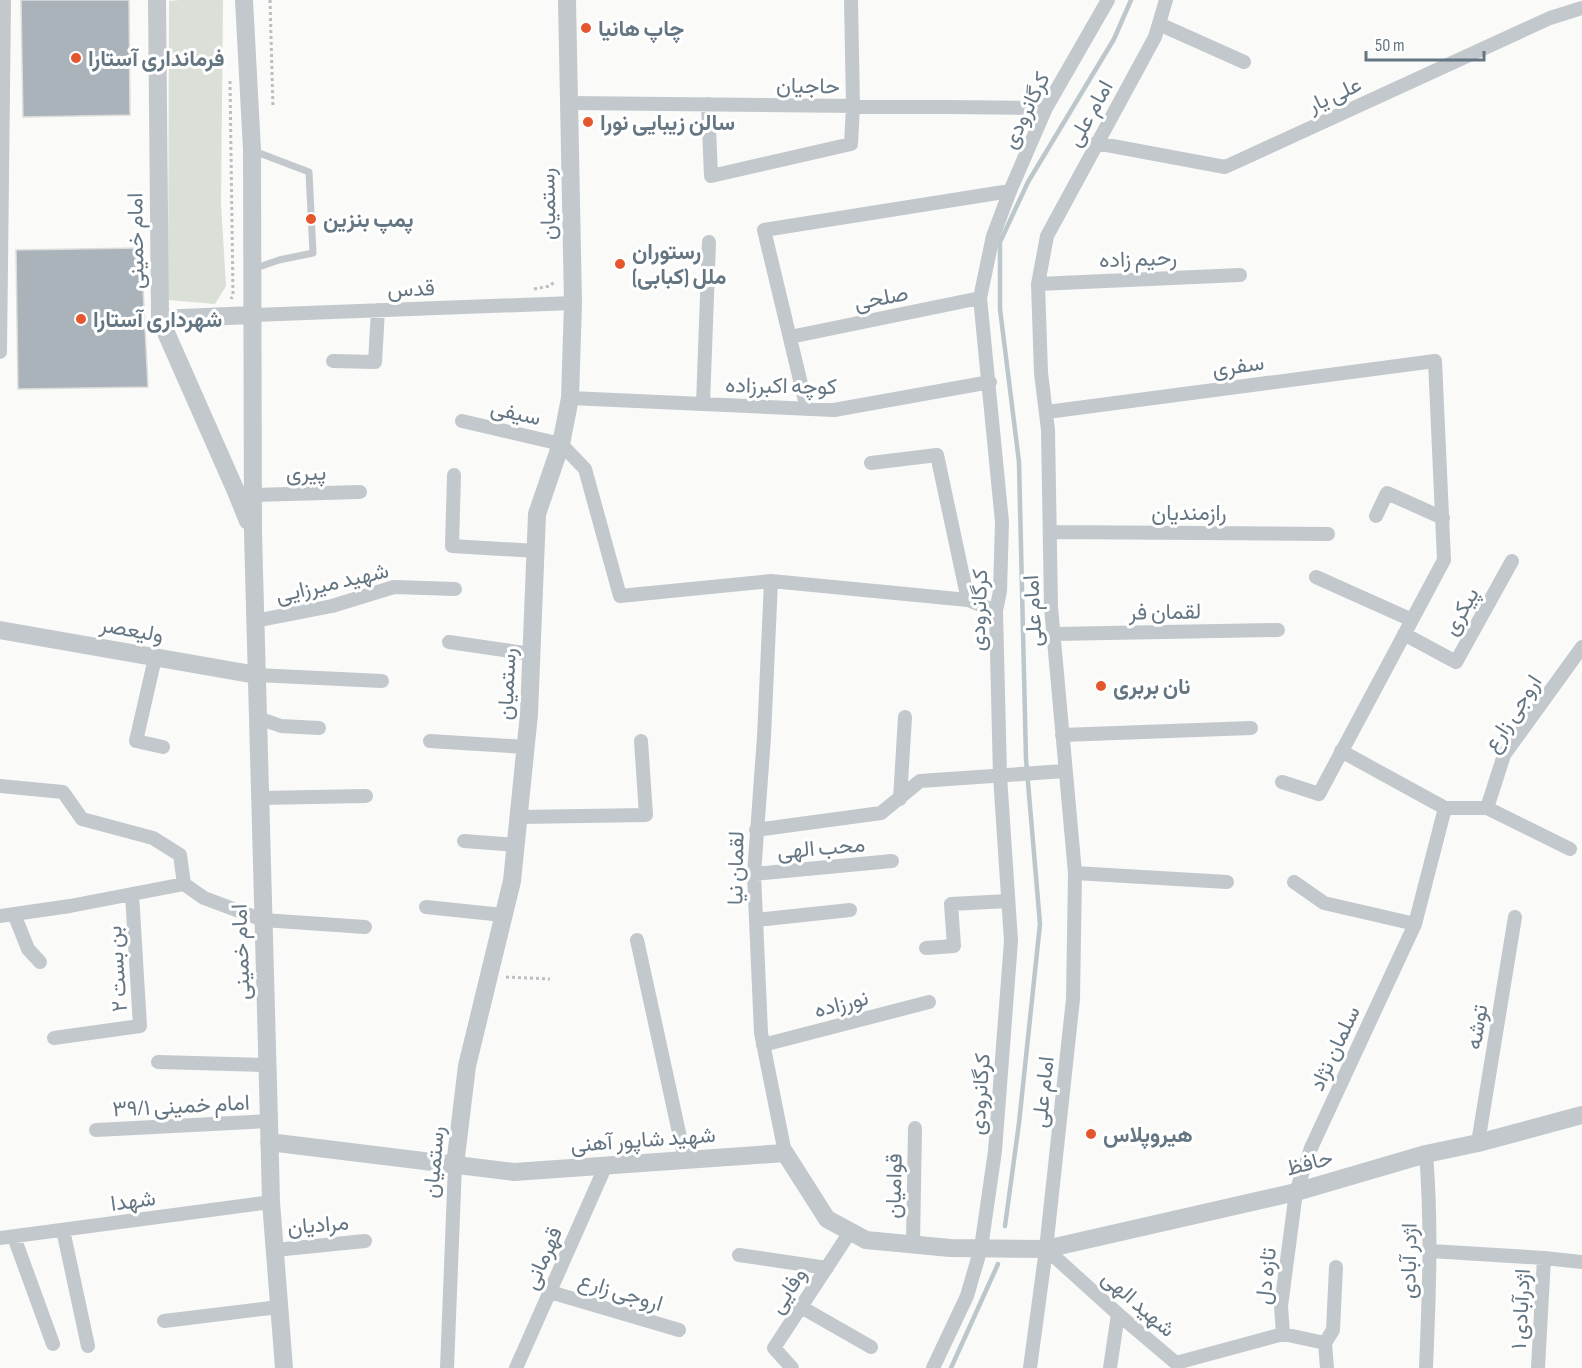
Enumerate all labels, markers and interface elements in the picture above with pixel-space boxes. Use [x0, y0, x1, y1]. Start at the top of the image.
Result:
place label: چاپ هانیا [598, 16, 684, 44]
marker: چاپ هانیا [579, 21, 593, 35]
scale bar [1366, 24, 1484, 62]
text: 50 m [1375, 35, 1405, 56]
place label: فرمانداری آستارا [88, 46, 225, 73]
marker: فرمانداری آستارا [69, 51, 83, 65]
street label: کرگانرودی [996, 68, 1057, 153]
street label: علی یار [1302, 71, 1366, 120]
street label: حاجیان [776, 72, 840, 101]
street label: امام علی [1061, 76, 1120, 152]
place label: سالن زیبایی نورا [600, 110, 735, 137]
marker: سالن زیبایی نورا [581, 115, 595, 129]
street label: رستمیان [534, 168, 563, 240]
street label: امام خمینی [122, 193, 151, 289]
place label: پمپ بنزین [323, 207, 414, 235]
marker: پمپ بنزین [304, 212, 318, 226]
place label: رستوران ملل (کبابی) [632, 239, 726, 291]
street label: رحیم زاده [1099, 245, 1177, 274]
marker: رستوران ملل (کبابی) [613, 257, 627, 271]
street label: قدس [387, 275, 435, 304]
street label: صلحی [852, 280, 911, 317]
place label: شهرداری آستارا [93, 307, 222, 334]
marker: شهرداری آستارا [74, 312, 88, 326]
street label: سفری [1210, 349, 1266, 383]
street label: کوچه اکبرزاده [725, 372, 837, 401]
street label: سیفی [488, 395, 543, 432]
street label: پیری [286, 460, 326, 487]
street label: رازمندیان [1151, 500, 1227, 527]
street label: شهید میرزایی [273, 557, 392, 610]
street label: کرگانرودی [965, 568, 994, 652]
street label: امام علی [1018, 574, 1049, 648]
street label: پیکری [1437, 583, 1485, 641]
street label: لقمان فر [1127, 598, 1202, 627]
street label: ولیعصر [97, 611, 166, 649]
street label: رستمیان [492, 647, 523, 721]
street label: اروجی زارع [1478, 670, 1548, 758]
place label: نان بربری [1113, 674, 1191, 701]
marker: نان بربری [1094, 679, 1108, 693]
street label: لقمان نیا [722, 831, 751, 905]
street label: محب الهی [776, 831, 866, 866]
street label: امام خمینی [226, 903, 257, 1000]
street label: بن بست ۲ [101, 925, 134, 1013]
street label: نورزاده [811, 985, 871, 1024]
street label: سلمان نژاد [1304, 1002, 1367, 1095]
street label: توشه [1461, 1003, 1494, 1052]
street label: کرگانرودی [964, 1052, 997, 1136]
street label: امام علی [1026, 1055, 1061, 1129]
street label: امام خمینی ۳۹/۱ [112, 1089, 250, 1124]
street label: شهید شاپور آهنی [570, 1122, 717, 1159]
place label: هیروپلاس [1103, 1122, 1193, 1150]
street label: رستمیان [418, 1125, 451, 1199]
marker: هیروپلاس [1084, 1127, 1098, 1141]
street label: حافظ [1283, 1144, 1336, 1183]
street label: قوامیان [880, 1153, 909, 1219]
street label: شهدا [109, 1185, 157, 1218]
street label: مرادیان [286, 1209, 350, 1242]
street label: قهرمانی [518, 1223, 569, 1294]
street label: اژدر آبادی [1395, 1223, 1424, 1299]
street label: تازه دل [1250, 1246, 1283, 1306]
street label: وفایی [763, 1263, 813, 1319]
street label: شهید الهی [1096, 1265, 1180, 1344]
street label: اروجی زارع [575, 1267, 666, 1318]
street label: اژدرآبادی ۱ [1506, 1268, 1537, 1350]

